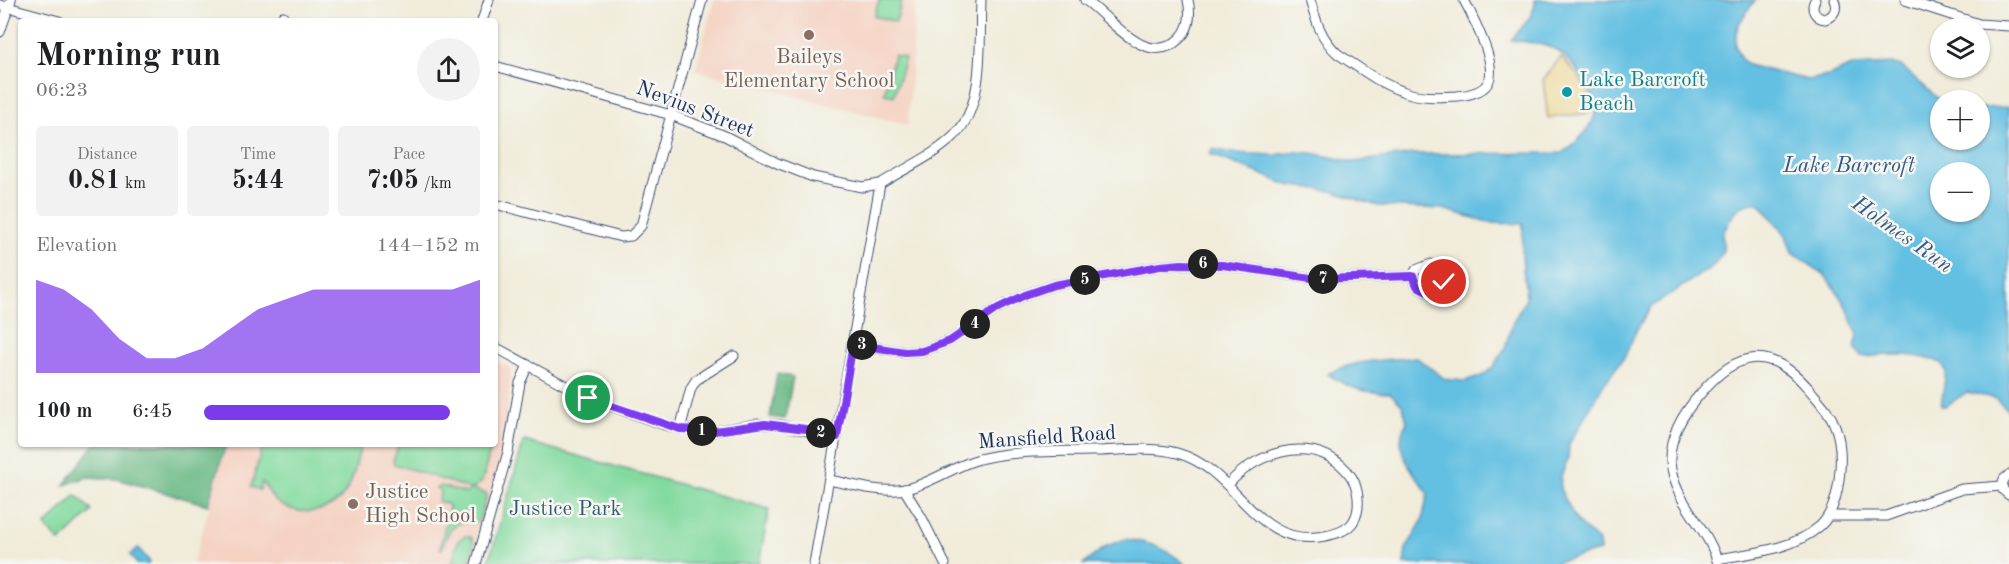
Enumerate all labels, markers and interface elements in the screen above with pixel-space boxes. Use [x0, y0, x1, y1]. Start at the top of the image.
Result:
map controls [1930, 18, 1990, 222]
button: layers [1930, 18, 1990, 78]
marker: Baileys Elementary School [802, 28, 816, 42]
button: share [417, 38, 480, 101]
text: Morning run [36, 40, 221, 73]
place label: Baileys Elementary School [724, 47, 895, 92]
place label: Lake Barcroft Beach [1579, 70, 1706, 115]
street label: Nevius Street [633, 78, 757, 142]
text: 06:23 [36, 81, 88, 101]
marker: Lake Barcroft Beach [1560, 85, 1574, 99]
button: + [1930, 90, 1990, 150]
text: Distance [77, 147, 137, 163]
text: Time [240, 147, 276, 163]
text: Pace [393, 147, 425, 163]
water label: Lake Barcroft [1782, 155, 1916, 177]
button: − [1930, 162, 1990, 222]
text: 0.81 [68, 168, 121, 194]
text: 5:44 [232, 168, 284, 194]
text: 7:05 [366, 168, 419, 194]
text: km [121, 176, 146, 192]
text: /km [419, 176, 452, 192]
water label: Holmes Run [1847, 192, 1957, 278]
text: Elevation [36, 236, 117, 256]
text: 144–152 m [377, 236, 480, 256]
pin: 6 [1188, 249, 1218, 279]
text: 6 [1198, 256, 1208, 272]
pin [1418, 256, 1469, 307]
pin: 7 [1308, 264, 1338, 294]
pin: 5 [1070, 265, 1100, 295]
icon: check [1427, 265, 1460, 298]
text: 7 [1318, 271, 1328, 287]
text: 5 [1080, 272, 1090, 288]
pin: 4 [960, 309, 990, 339]
text: 4 [970, 316, 980, 332]
pin: 3 [847, 330, 877, 360]
text: 3 [857, 337, 867, 353]
pin [562, 372, 613, 423]
icon: arrive [571, 381, 604, 414]
text: 100 m [36, 402, 92, 422]
text: 6:45 [132, 402, 172, 422]
pin: 1 [687, 416, 717, 446]
pin: 2 [806, 418, 836, 448]
text: 1 [697, 423, 707, 439]
street label: Mansfield Road [977, 423, 1117, 453]
text: 2 [816, 425, 826, 441]
place label: Justice High School [365, 482, 476, 527]
marker: Justice High School [346, 497, 360, 511]
park label: Justice Park [509, 499, 621, 520]

